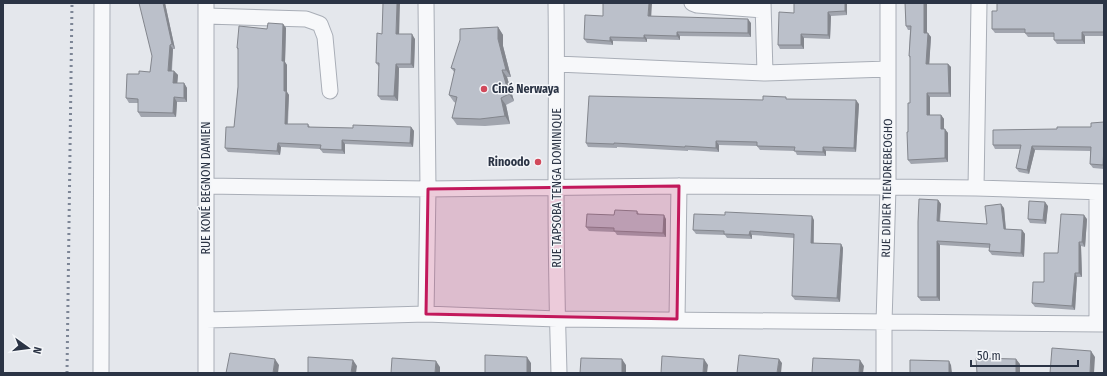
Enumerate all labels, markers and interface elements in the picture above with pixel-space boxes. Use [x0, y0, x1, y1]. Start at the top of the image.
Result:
place label: Ciné Nerwaya [492, 82, 559, 96]
marker: Ciné Nerwaya [479, 84, 489, 94]
street label: RUE TAPSOBA TENGA DOMINIQUE [550, 108, 564, 268]
street label: RUE DIDIER TIENDREBEOGHO [879, 118, 895, 258]
street label: RUE KONÉ BEGNON DAMIEN [198, 121, 213, 255]
place label: Rinoodo [488, 155, 531, 169]
marker: Rinoodo [533, 157, 543, 167]
north arrow [8, 328, 48, 368]
scale bar [971, 342, 1078, 368]
text: N [30, 346, 44, 355]
text: 50 m [977, 349, 1001, 363]

